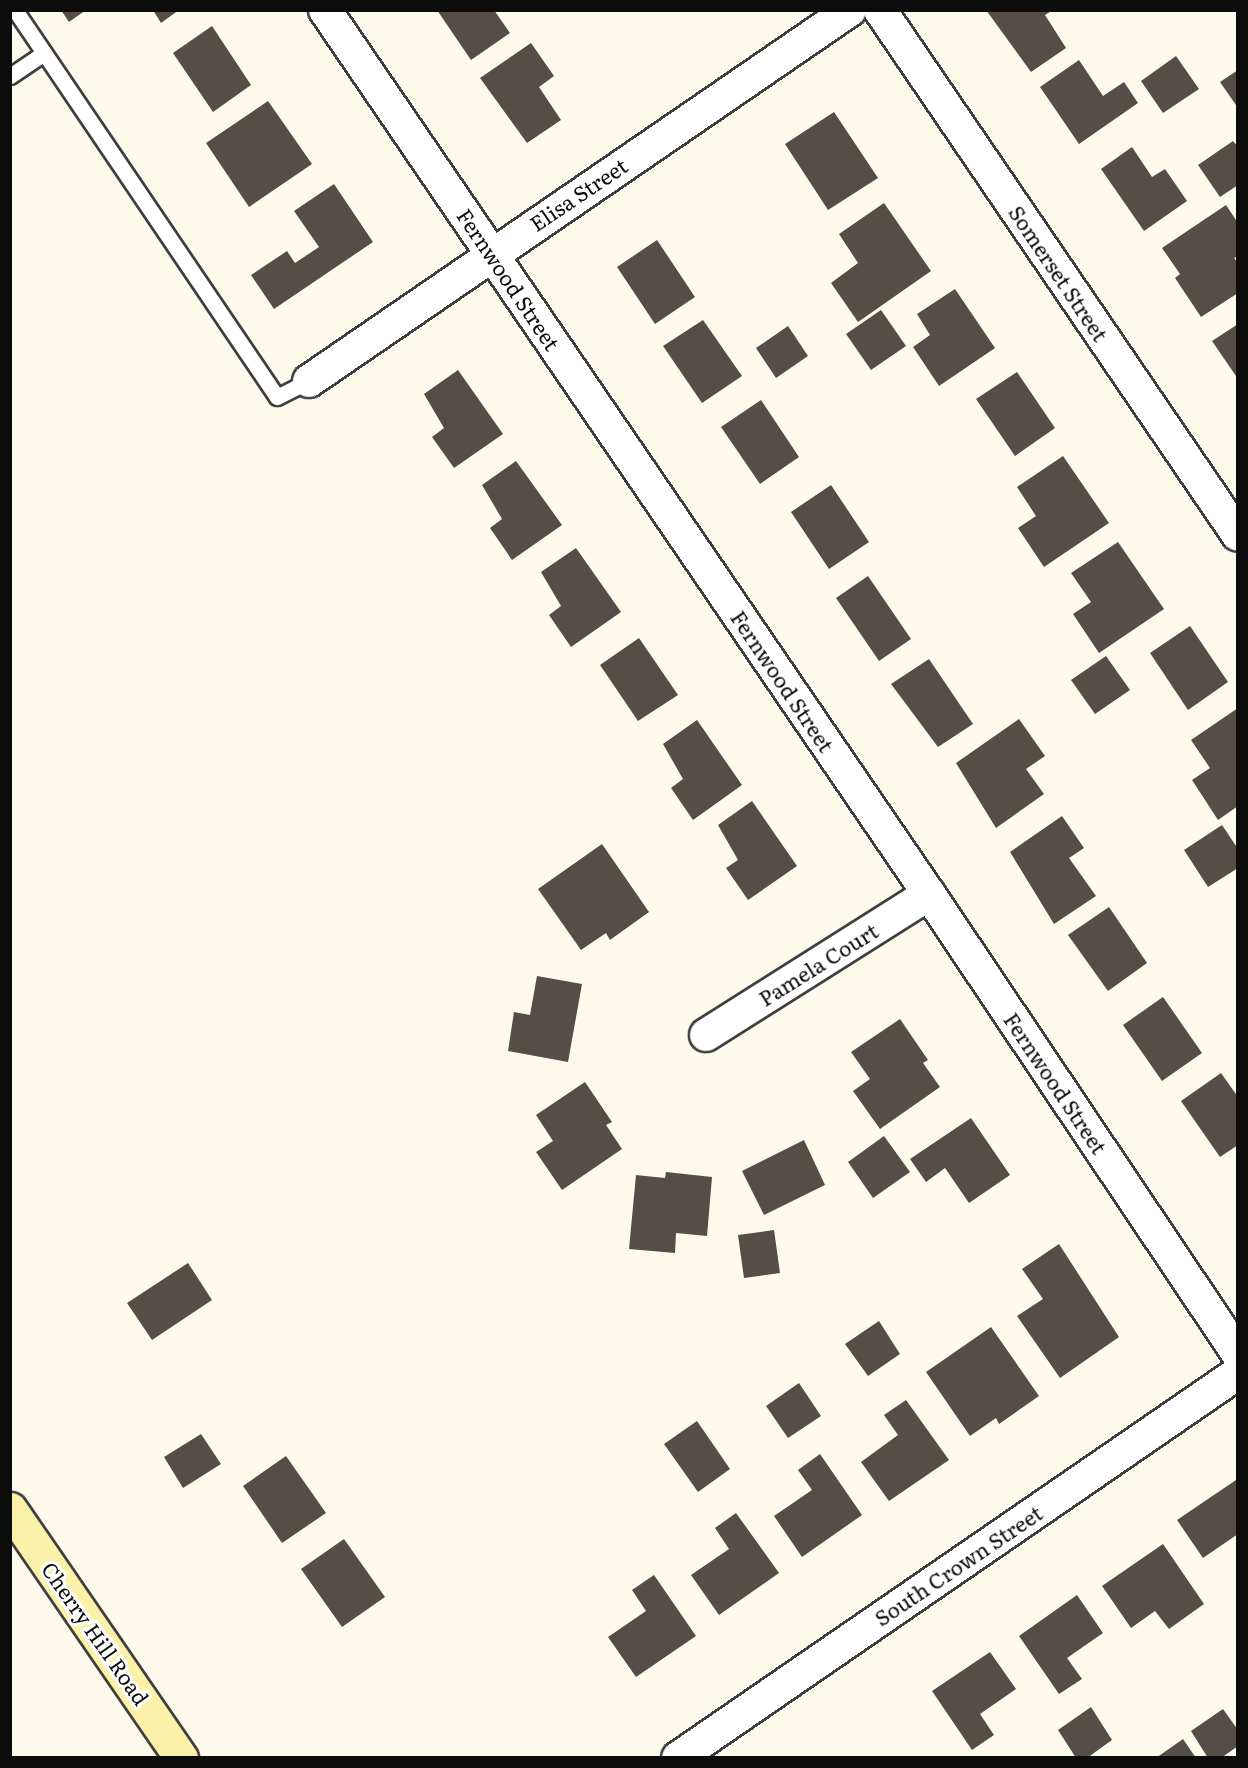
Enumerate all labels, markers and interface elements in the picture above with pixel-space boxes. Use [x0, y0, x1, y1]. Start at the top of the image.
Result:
street label: Elisa Street [524, 152, 632, 236]
street label: Somerset Street [1004, 200, 1114, 346]
street label: Fernwood Street [452, 203, 566, 355]
street label: Fernwood Street [726, 605, 840, 757]
street label: Pamela Court [754, 917, 882, 1011]
street label: Fernwood Street [999, 1007, 1113, 1159]
street label: South Crown Street [869, 1500, 1047, 1630]
street label: Cherry Hill Road [37, 1557, 155, 1709]

